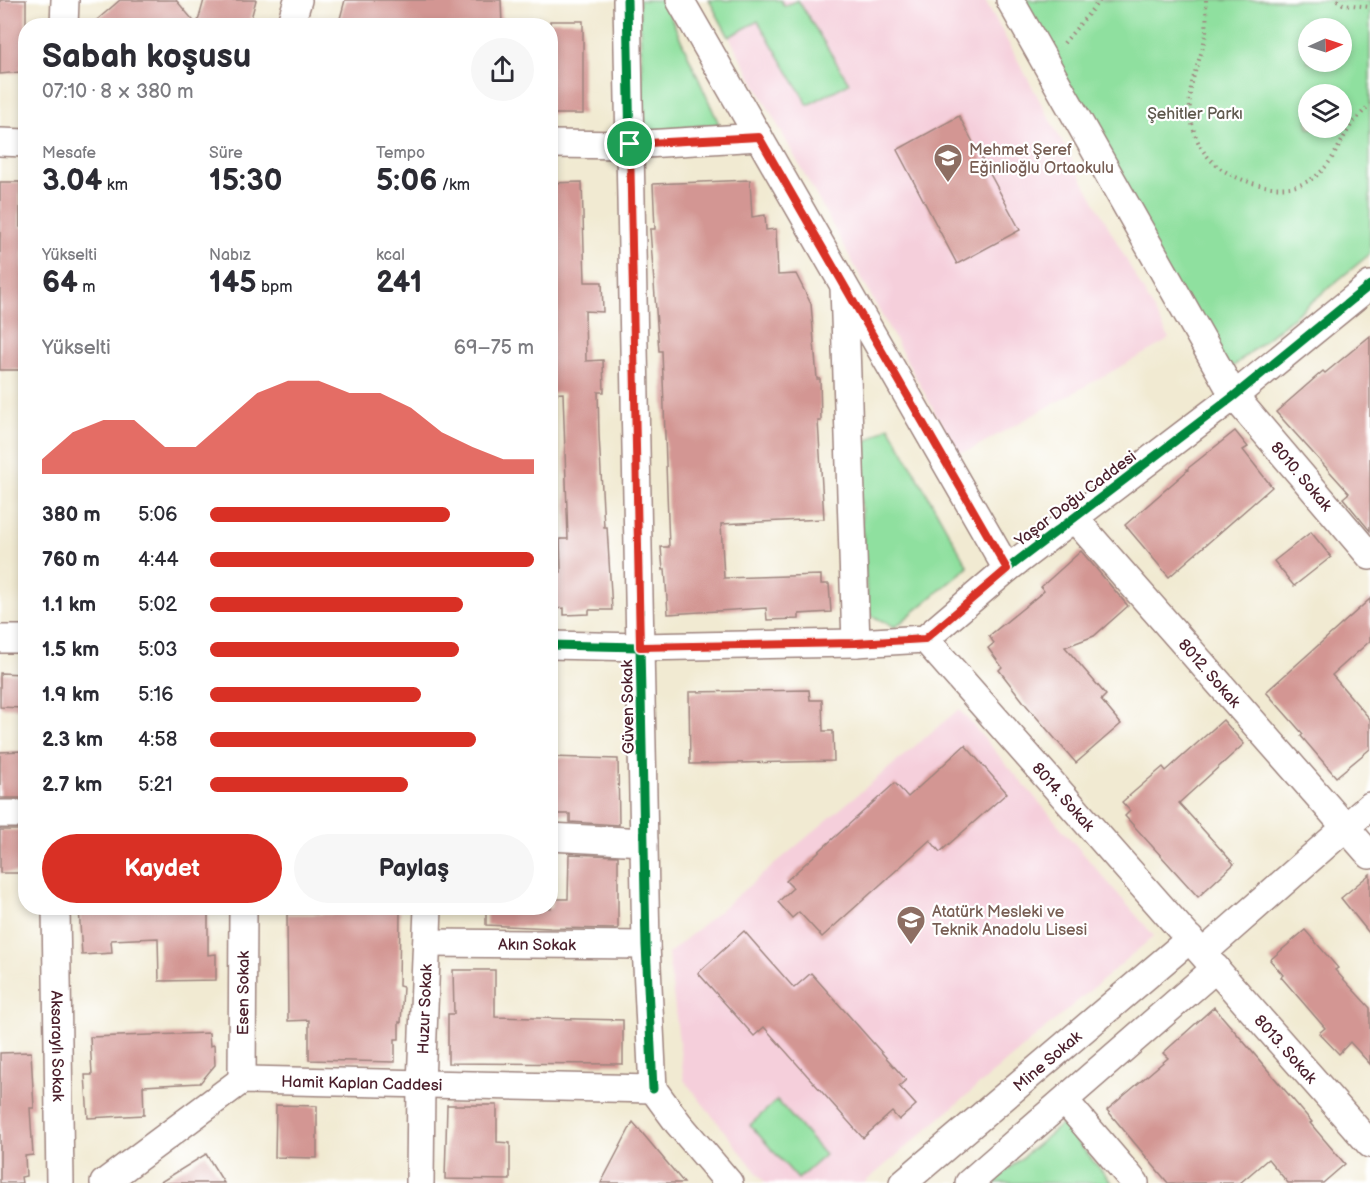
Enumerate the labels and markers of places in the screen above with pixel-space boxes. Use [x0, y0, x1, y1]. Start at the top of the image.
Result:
pin [604, 118, 655, 169]
place label: Mehmet Şeref Eğinlioğlu Ortaokulu [969, 141, 1114, 178]
school or university icon: Mehmet Şeref Eğinlioğlu Ortaokulu [932, 142, 964, 184]
place label: Atatürk Mesleki ve Teknik Anadolu Lisesi [932, 903, 1087, 940]
school or university icon: Atatürk Mesleki ve Teknik Anadolu Lisesi [895, 904, 927, 946]

